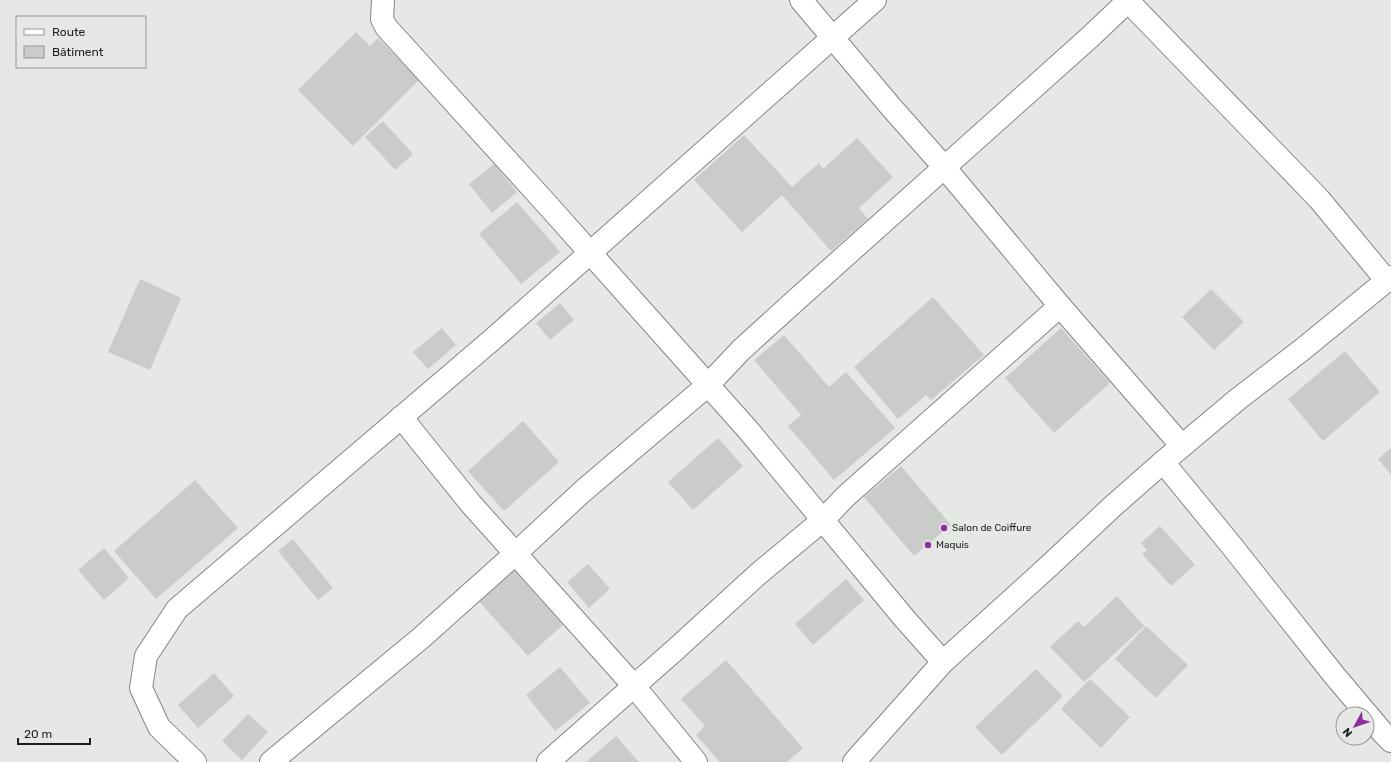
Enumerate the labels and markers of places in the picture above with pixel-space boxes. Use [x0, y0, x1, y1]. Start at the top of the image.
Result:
place label: Salon de Coiffure [952, 522, 1032, 534]
marker: Salon de Coiffure [939, 523, 949, 533]
place label: Maquis [936, 539, 969, 551]
marker: Maquis [923, 540, 933, 550]

